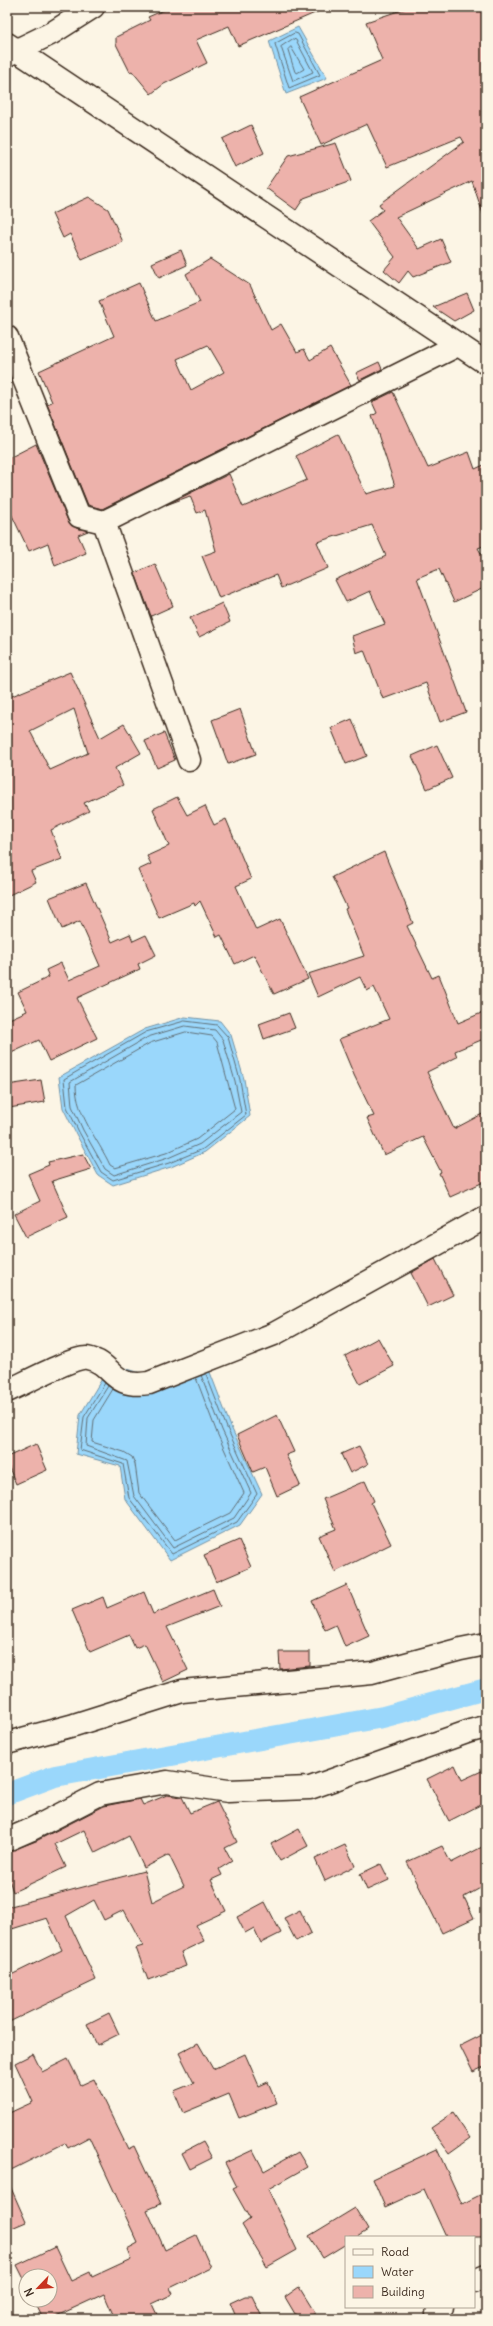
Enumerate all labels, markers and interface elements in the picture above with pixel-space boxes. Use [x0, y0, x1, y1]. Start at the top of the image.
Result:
legend [345, 2236, 475, 2308]
text: Road [381, 2244, 409, 2259]
text: Water [381, 2264, 414, 2279]
north arrow [18, 2268, 58, 2308]
text: Building [381, 2284, 425, 2299]
text: N [21, 2286, 37, 2299]

